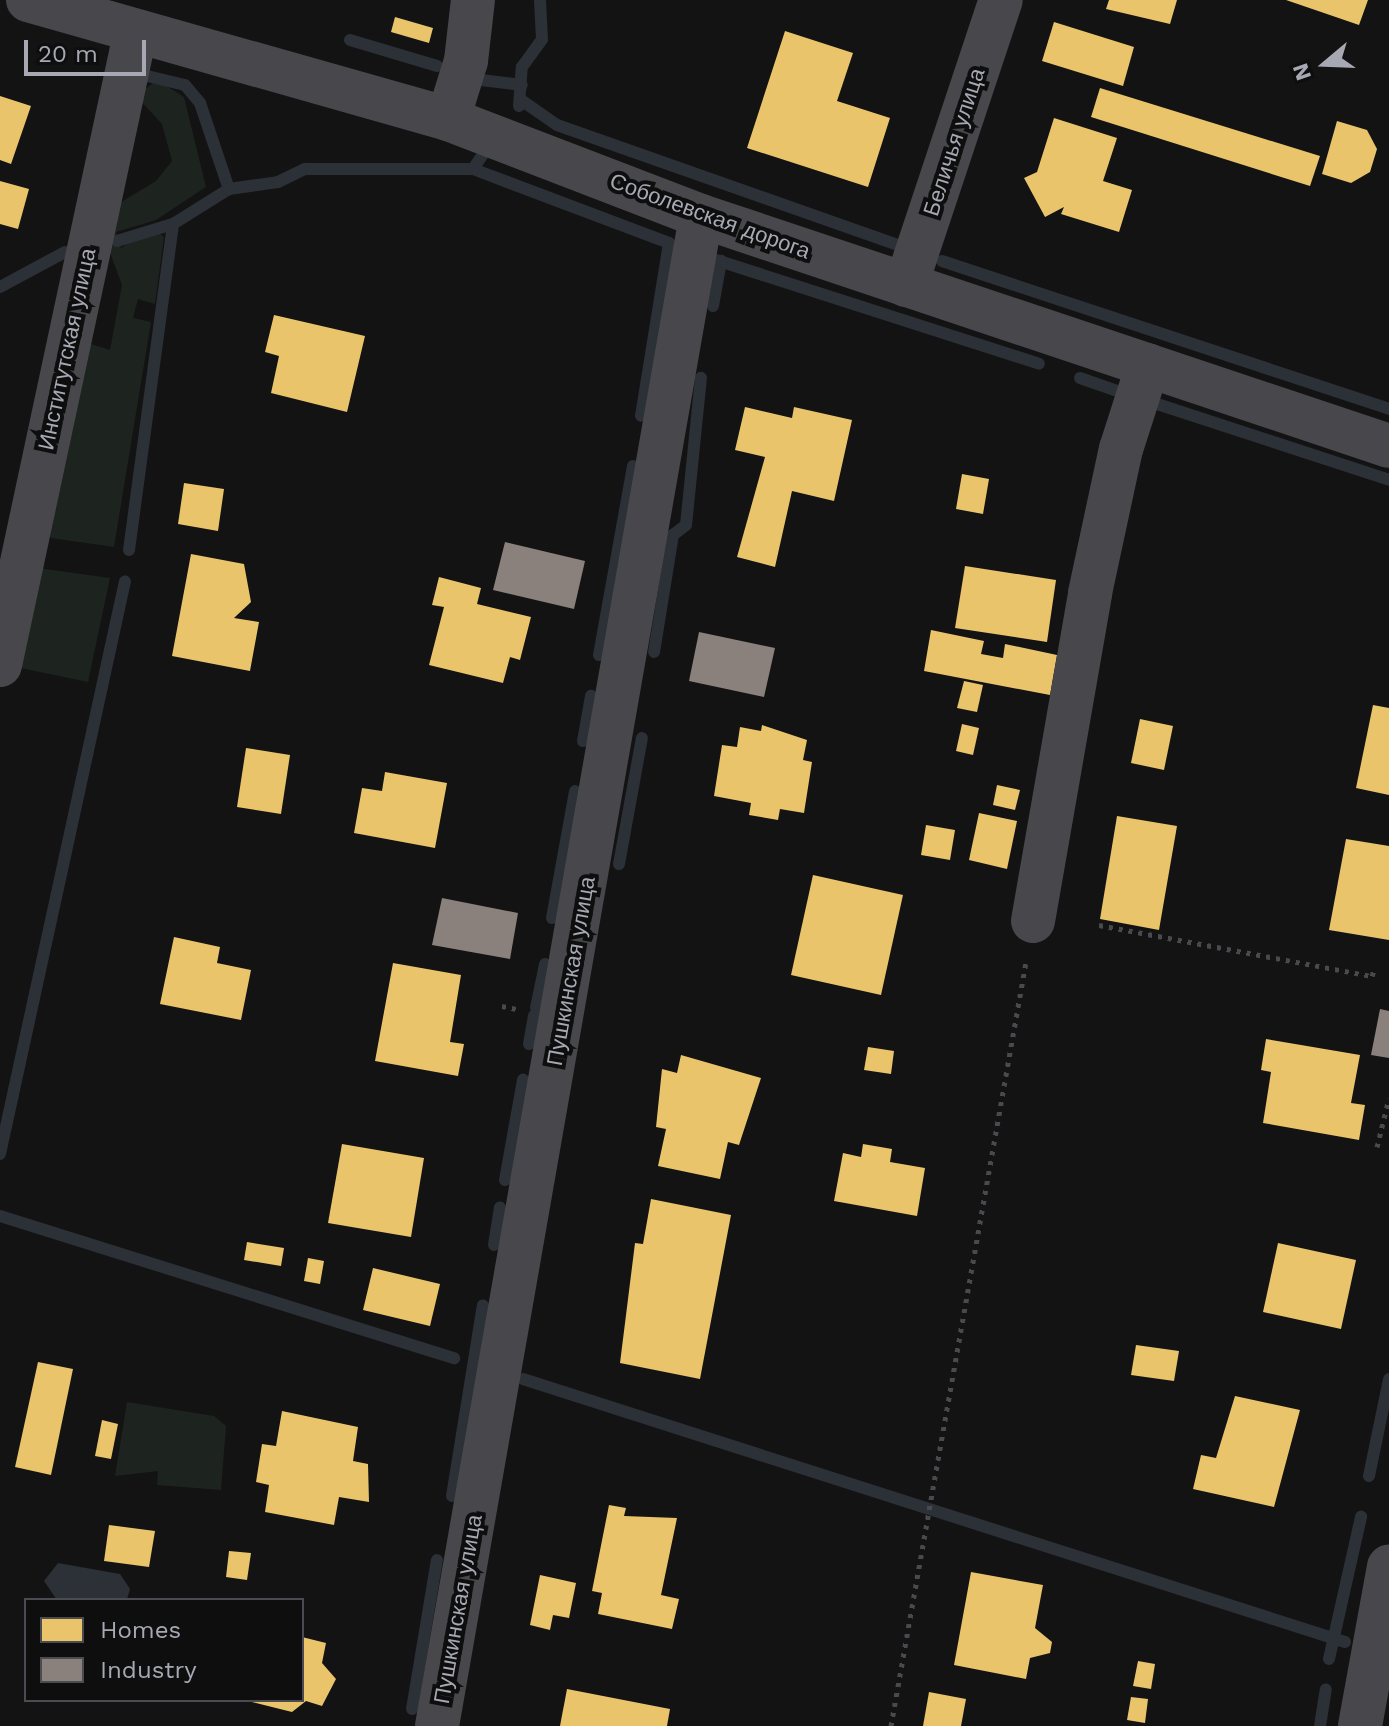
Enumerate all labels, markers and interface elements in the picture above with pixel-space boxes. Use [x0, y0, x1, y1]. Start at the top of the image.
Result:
scale bar [28, 24, 150, 74]
north arrow [1285, 24, 1365, 104]
text: 20 m [38, 40, 98, 68]
text: N [1287, 60, 1316, 84]
street label: Беличья улица [918, 65, 990, 219]
street label: Соболевская дорога [606, 168, 814, 264]
street label: Институтская улица [33, 246, 101, 452]
street label: Пушкинская улица [541, 874, 601, 1068]
street label: Пушкинская улица [428, 1512, 488, 1706]
legend [24, 1598, 304, 1702]
text: Homes [100, 1616, 181, 1644]
text: Industry [100, 1656, 197, 1684]

